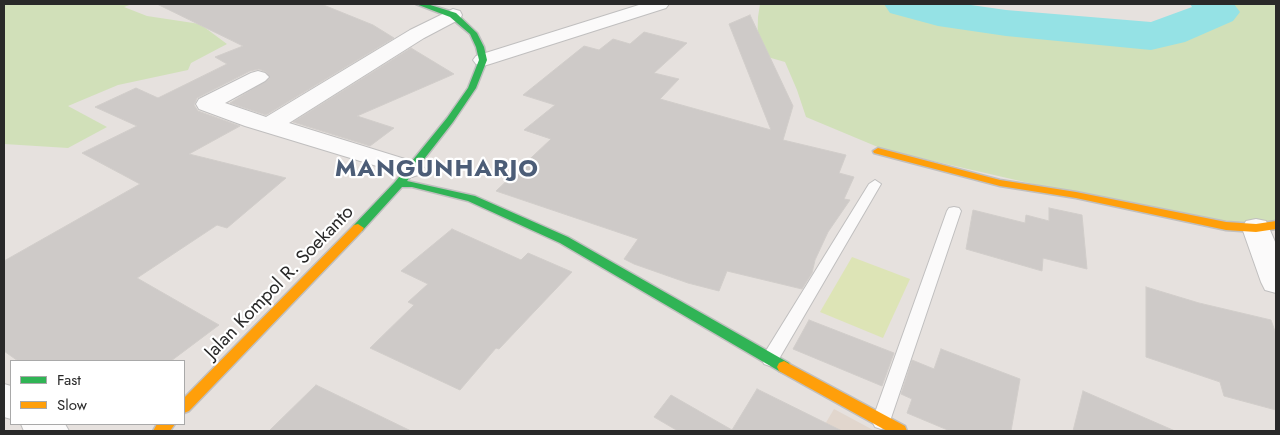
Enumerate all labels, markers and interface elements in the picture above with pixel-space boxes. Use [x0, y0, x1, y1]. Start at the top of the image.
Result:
district label: MANGUNHARJO [334, 156, 540, 184]
street label: Jalan Kompol R. Soekanto [201, 202, 359, 364]
legend [10, 360, 185, 425]
text: Fast [57, 369, 81, 391]
text: Slow [57, 394, 87, 416]

